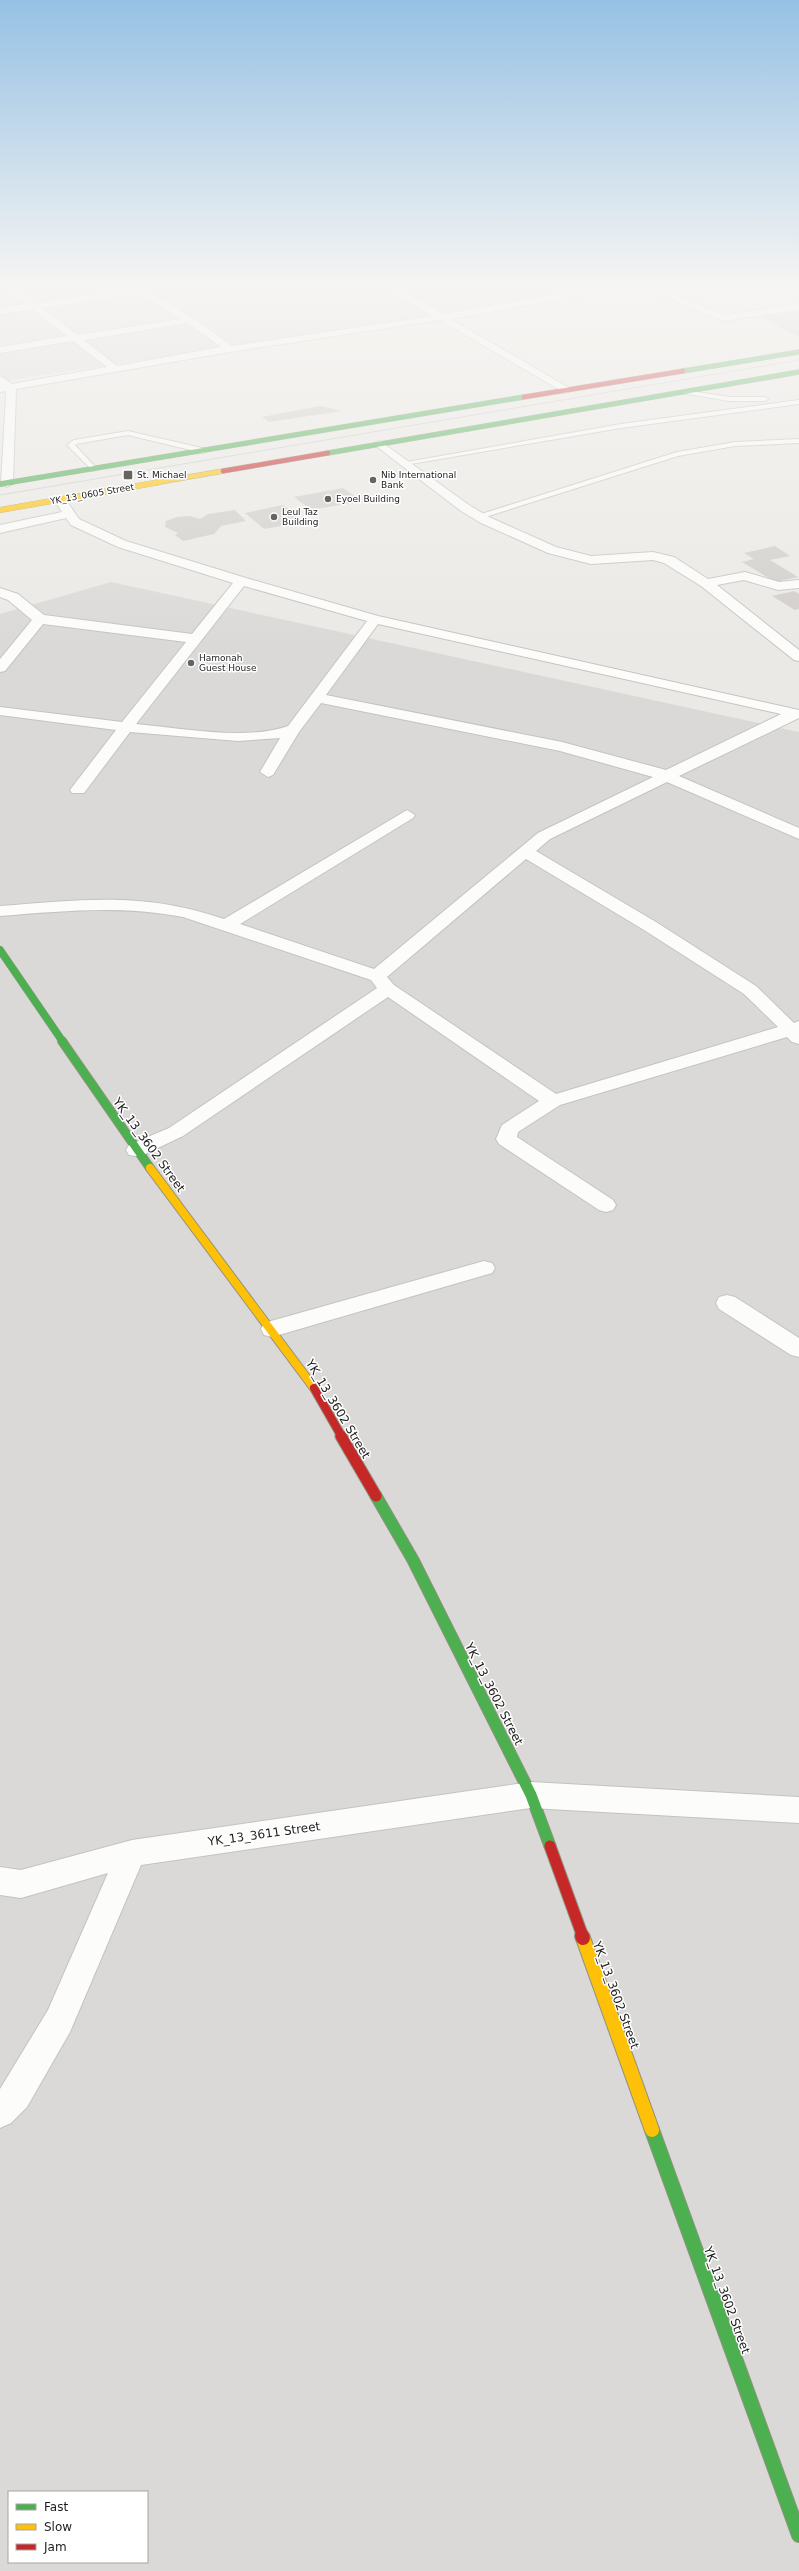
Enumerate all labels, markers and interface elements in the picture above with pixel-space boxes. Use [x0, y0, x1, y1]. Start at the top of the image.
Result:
marker: St. Michael [122, 469, 134, 481]
place label: St. Michael [137, 470, 186, 480]
place label: Nib International Bank [381, 470, 456, 490]
marker: Nib International Bank [368, 475, 378, 485]
street label: YK_13_0605 Street [48, 482, 135, 506]
marker: Eyoel Building [323, 494, 333, 504]
place label: Eyoel Building [336, 494, 400, 504]
place label: Leul Taz Building [282, 507, 319, 527]
marker: Leul Taz Building [269, 512, 279, 522]
place label: Hamonah Guest House [199, 653, 257, 673]
marker: Hamonah Guest House [186, 658, 196, 668]
street label: YK_13_3602 Street [109, 1094, 188, 1195]
street label: YK_13_3602 Street [302, 1356, 373, 1461]
street label: YK_13_3602 Street [462, 1639, 526, 1748]
street label: YK_13_3611 Street [206, 1819, 321, 1849]
street label: YK_13_3602 Street [590, 1938, 642, 2051]
street label: YK_13_3602 Street [701, 2243, 753, 2356]
legend [8, 2491, 148, 2563]
text: Fast [44, 2500, 68, 2514]
text: Slow [44, 2520, 72, 2534]
text: Jam [43, 2540, 67, 2554]

